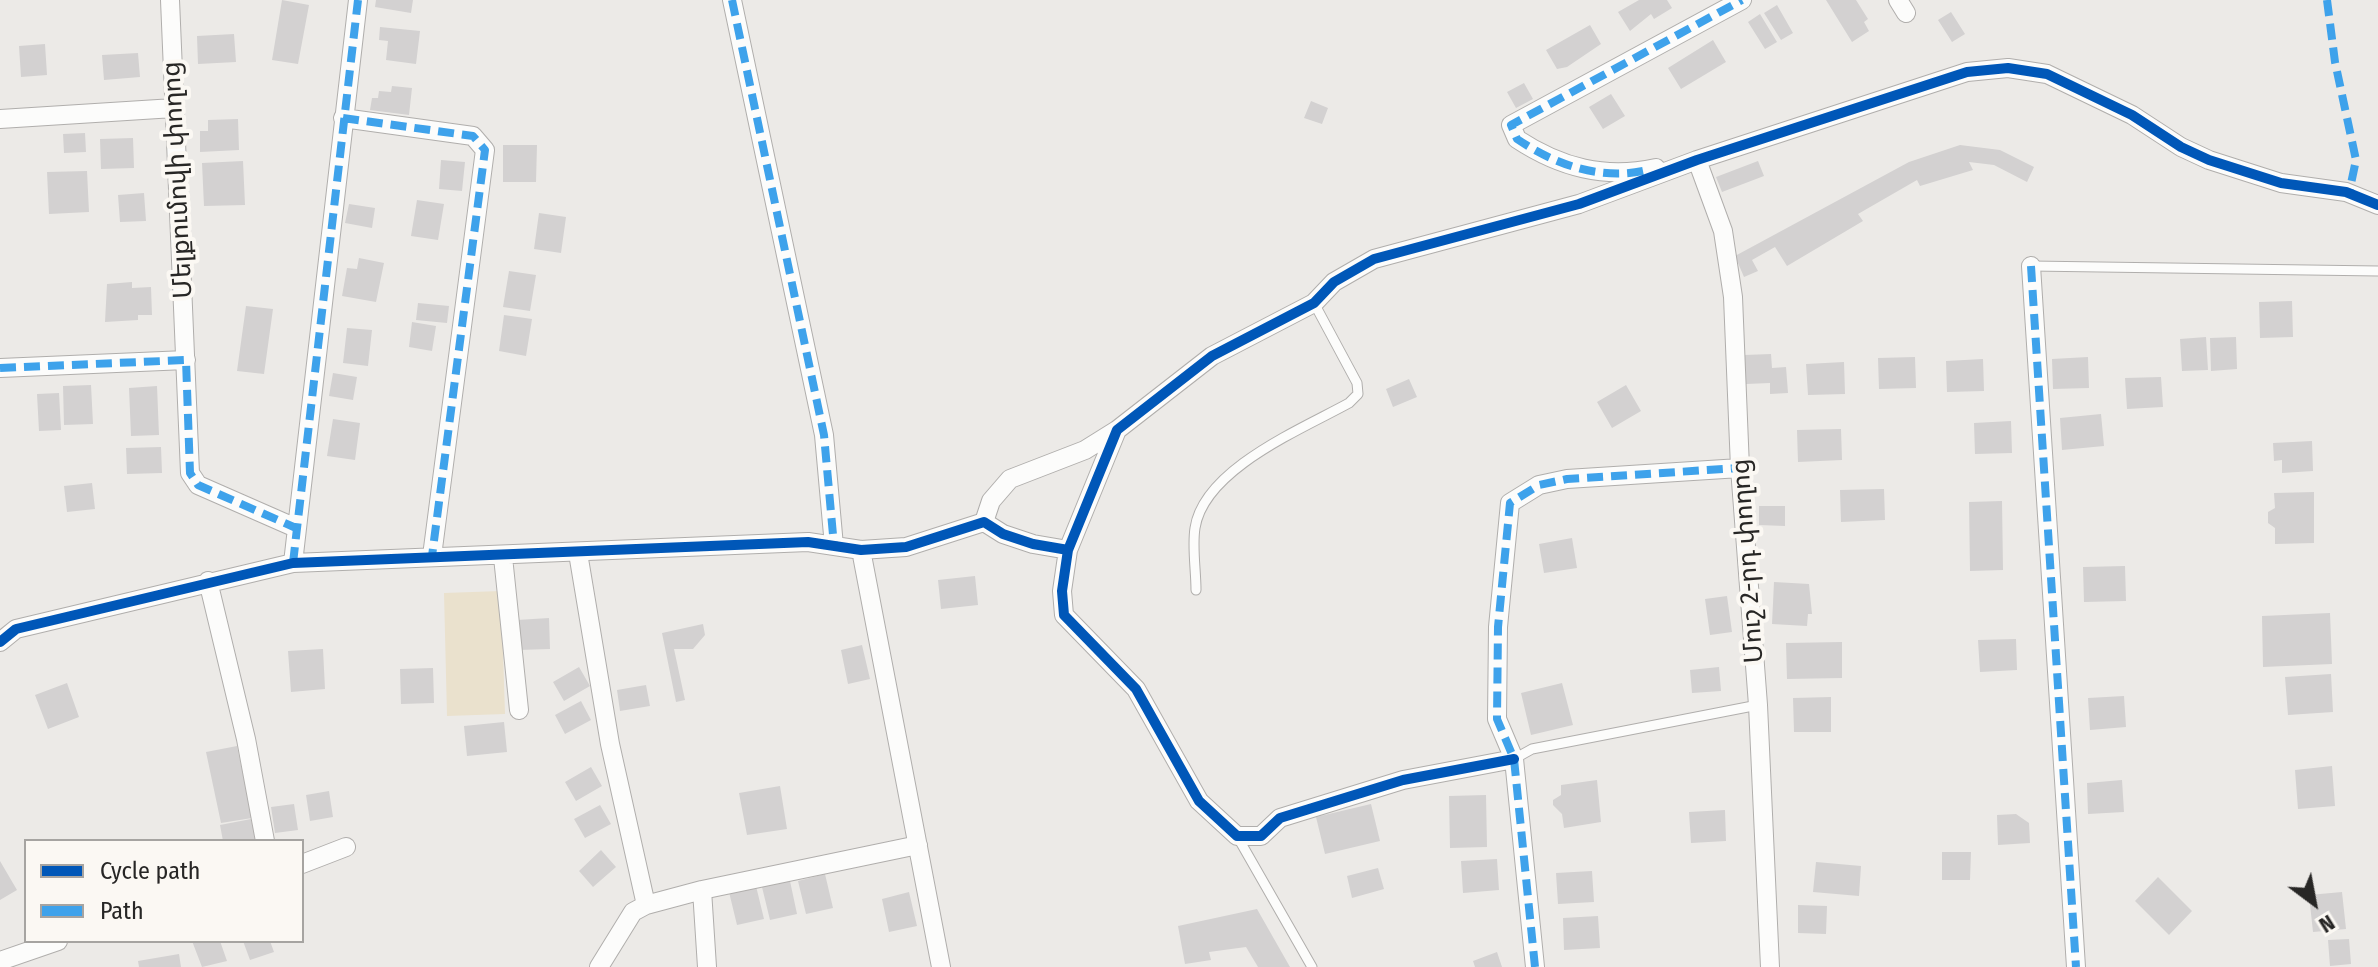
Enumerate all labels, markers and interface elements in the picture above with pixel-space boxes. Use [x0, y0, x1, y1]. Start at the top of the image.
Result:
street label: Մելքումովի փողոց [156, 60, 200, 300]
street label: Մուշ 2-րդ փողոց [1725, 458, 1771, 664]
legend [24, 839, 304, 943]
text: Cycle path [100, 857, 200, 885]
north arrow [2274, 863, 2354, 943]
text: Path [100, 897, 144, 925]
text: N [2314, 909, 2340, 939]

